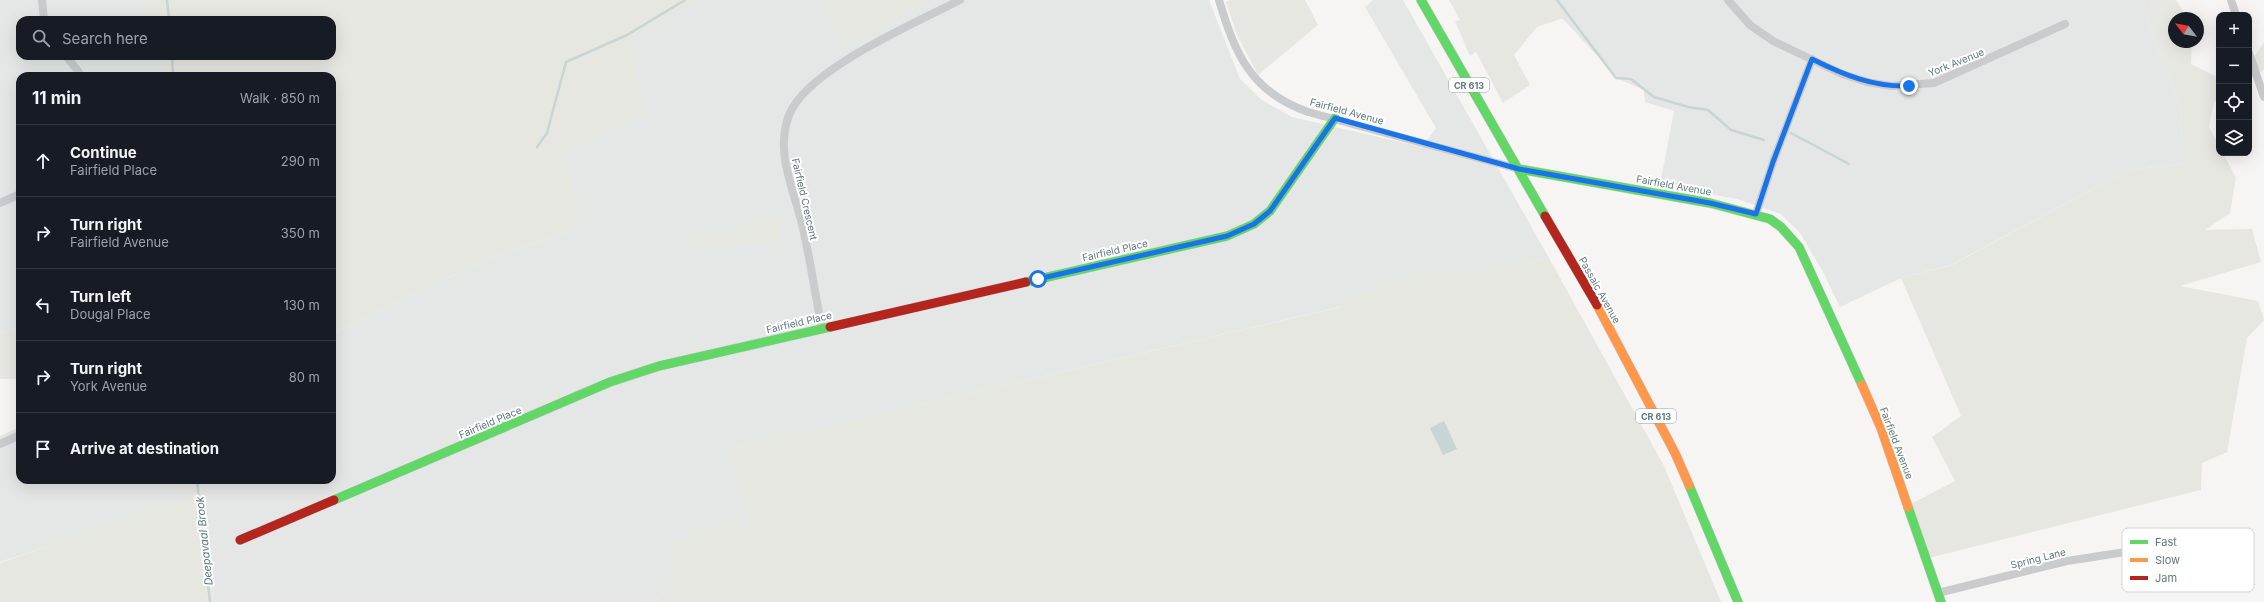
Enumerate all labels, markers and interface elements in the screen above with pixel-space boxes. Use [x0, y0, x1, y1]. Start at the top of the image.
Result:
north arrow [2168, 12, 2204, 48]
map controls [2216, 12, 2252, 156]
button: + [2216, 12, 2252, 48]
search box [16, 16, 336, 60]
icon: search [30, 27, 52, 49]
text: Search here [62, 29, 148, 48]
street label: York Avenue [1926, 45, 1986, 79]
button: − [2216, 48, 2252, 84]
route end [1900, 77, 1918, 95]
road number: CR 613 [1449, 78, 1489, 92]
button: locate [2216, 84, 2252, 120]
text: 11 min [32, 88, 81, 108]
text: Walk · 850 m [240, 90, 320, 106]
street label: Fairfield Avenue [1309, 95, 1385, 127]
button: layers [2216, 120, 2252, 156]
text: Continue [70, 143, 137, 162]
icon: ahead [32, 150, 54, 172]
text: 290 m [281, 153, 320, 169]
street label: Fairfield Crescent [790, 157, 820, 242]
text: Fairfield Place [70, 162, 157, 178]
street label: Fairfield Avenue [1636, 172, 1713, 198]
text: Turn right [70, 215, 142, 234]
icon: right [32, 222, 54, 244]
text: 350 m [281, 225, 320, 241]
text: Fairfield Avenue [70, 234, 169, 250]
street label: Fairfield Place [1081, 237, 1149, 263]
street label: Passaic Avenue [1577, 255, 1623, 326]
route start [1029, 270, 1047, 288]
text: Turn left [70, 287, 131, 306]
icon: left [32, 294, 54, 316]
text: 130 m [283, 297, 320, 313]
text: Dougal Place [70, 306, 151, 322]
street label: Fairfield Place [765, 309, 833, 335]
text: Turn right [70, 359, 142, 378]
icon: right [32, 366, 54, 388]
text: 80 m [289, 369, 320, 385]
text: York Avenue [70, 378, 147, 394]
street label: Fairfield Place [457, 403, 523, 441]
street label: Fairfield Avenue [1878, 405, 1916, 481]
road number: CR 613 [1636, 409, 1676, 423]
icon: arrive [32, 438, 54, 460]
text: Arrive at destination [70, 439, 219, 458]
water label: Deepavaal Brook [192, 495, 216, 586]
legend [2122, 528, 2254, 592]
text: Fast [2155, 535, 2177, 549]
street label: Spring Lane [2009, 545, 2067, 571]
text: Slow [2155, 553, 2180, 567]
text: Jam [2155, 571, 2177, 585]

